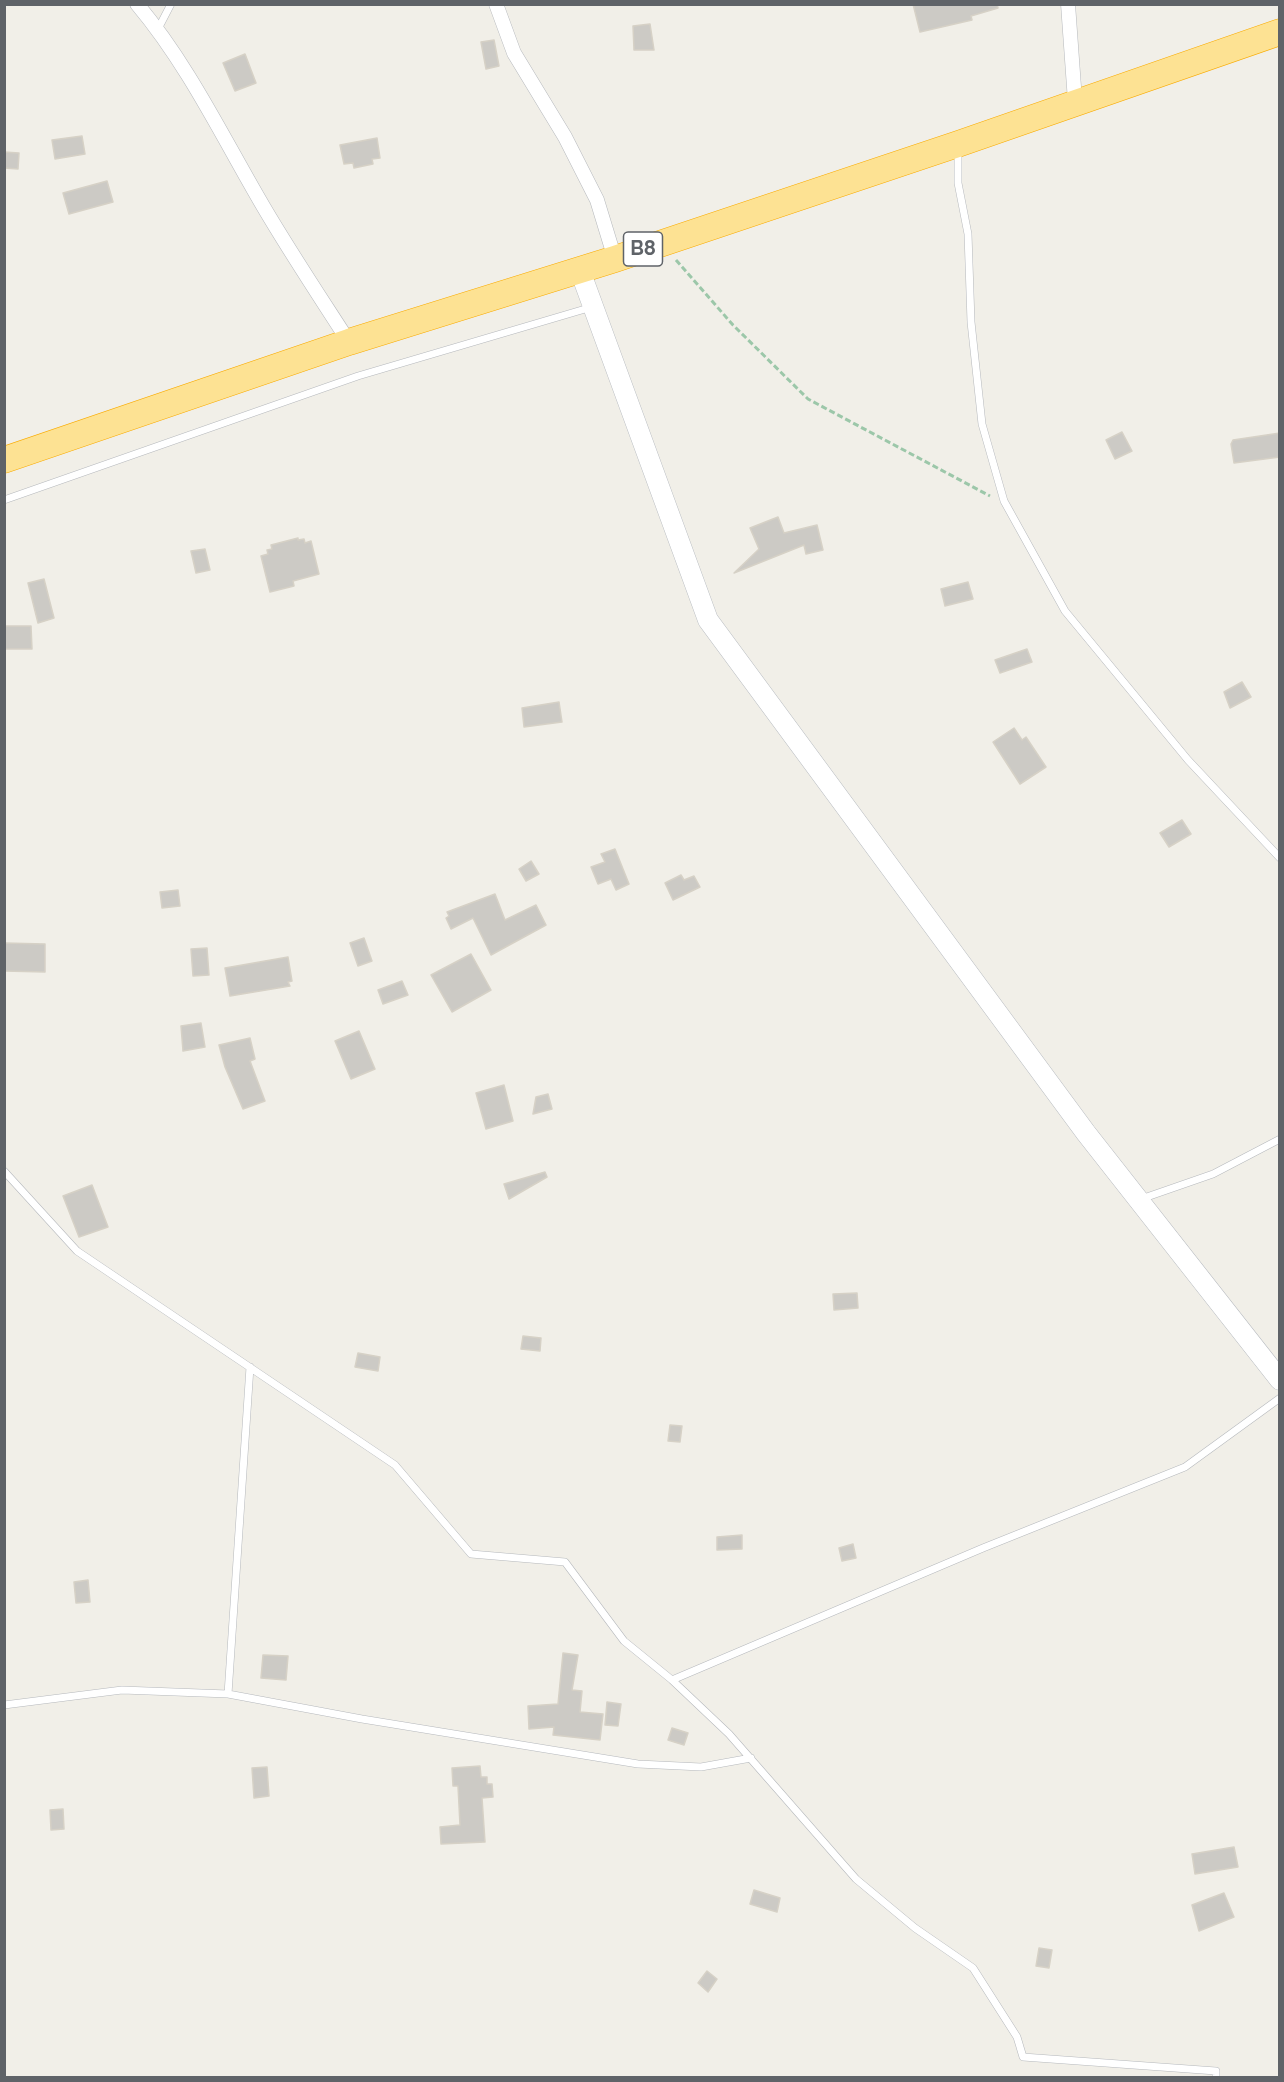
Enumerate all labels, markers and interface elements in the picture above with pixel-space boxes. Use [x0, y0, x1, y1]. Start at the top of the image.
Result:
road number: B8 [624, 232, 662, 266]

